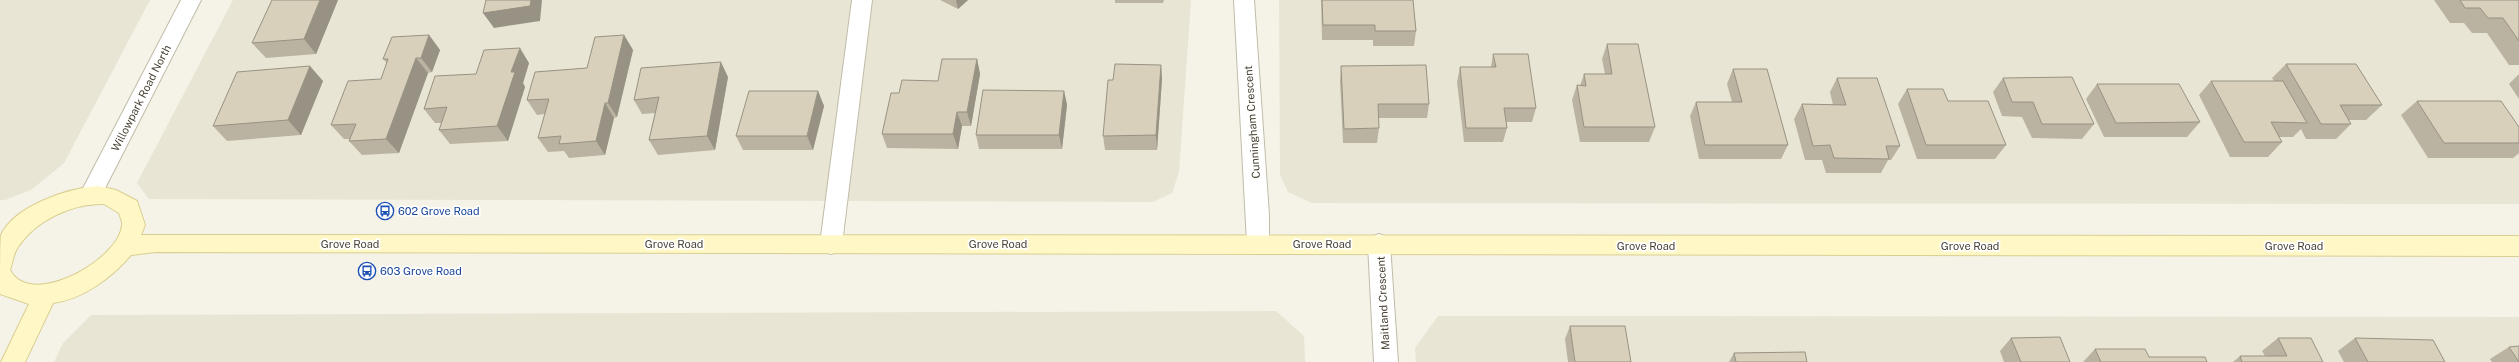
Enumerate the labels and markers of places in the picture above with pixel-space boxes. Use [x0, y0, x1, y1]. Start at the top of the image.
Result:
bus stop icon: 602 Grove Road [375, 201, 395, 221]
place label: 602 Grove Road [398, 205, 479, 217]
bus stop icon: 603 Grove Road [357, 261, 377, 281]
place label: 603 Grove Road [380, 265, 462, 277]

